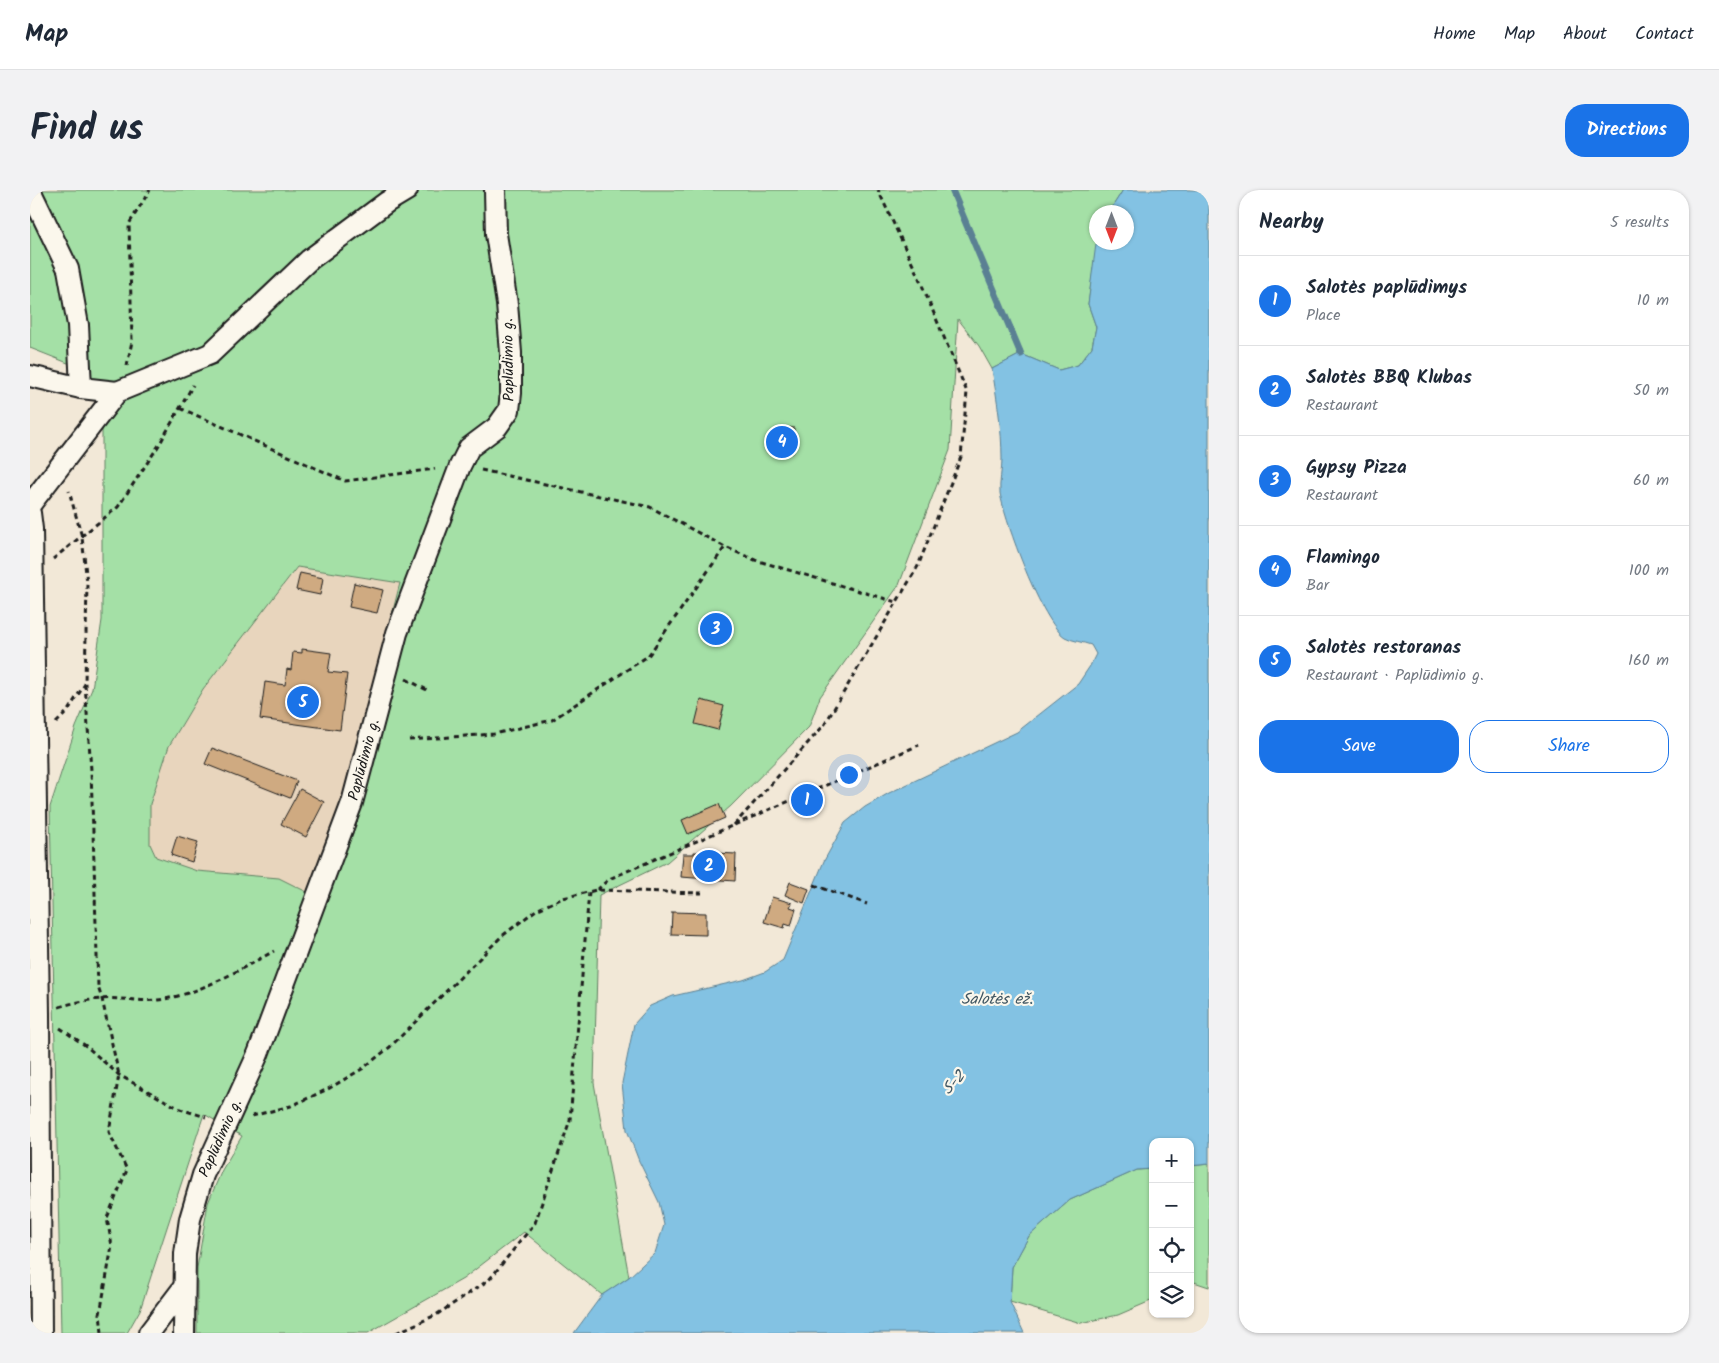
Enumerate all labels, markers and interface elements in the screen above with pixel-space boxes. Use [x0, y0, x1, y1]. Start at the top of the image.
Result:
text: Map [25, 15, 68, 54]
text: Home [1433, 20, 1476, 49]
text: Map [1504, 20, 1535, 49]
text: About [1563, 20, 1607, 49]
text: Contact [1635, 20, 1694, 49]
text: Find us [30, 102, 143, 158]
button: Directions [1565, 104, 1689, 157]
north arrow [1089, 205, 1134, 250]
text: Nearby [1259, 206, 1324, 239]
text: 5 results [1610, 210, 1669, 235]
text: Salotės paplūdimys [1306, 273, 1467, 303]
text: 1 [1273, 288, 1277, 313]
text: 10 m [1637, 288, 1669, 313]
text: Place [1306, 303, 1340, 328]
street label: Paplūdimio g. [496, 318, 522, 402]
text: Salotės BBQ Klubas [1306, 363, 1472, 393]
text: 2 [1270, 378, 1280, 403]
text: 50 m [1633, 378, 1669, 403]
text: Restaurant [1306, 393, 1378, 418]
pin: 4 [766, 423, 798, 461]
text: Gypsy Pizza [1306, 453, 1407, 483]
text: 3 [1271, 468, 1279, 493]
text: 60 m [1633, 468, 1669, 493]
text: Restaurant [1306, 483, 1378, 508]
text: Flamingo [1306, 543, 1380, 573]
text: 4 [1271, 558, 1279, 583]
text: 100 m [1629, 558, 1669, 583]
text: Bar [1306, 573, 1329, 598]
pin: 3 [700, 610, 732, 648]
text: Salotės restoranas [1306, 633, 1461, 663]
text: 5 [1271, 648, 1279, 673]
text: 160 m [1628, 648, 1669, 673]
text: Restaurant · Paplūdimio g. [1306, 663, 1484, 688]
pin: 5 [287, 683, 319, 721]
street label: Paplūdimio g. [342, 717, 387, 803]
button: Save [1259, 720, 1459, 773]
button: Share [1469, 720, 1669, 773]
your location [836, 762, 862, 788]
pin: 1 [791, 781, 823, 819]
pin: 2 [693, 847, 725, 885]
water label: Salotės ež. [961, 987, 1033, 1012]
water label: S-2 [936, 1064, 973, 1101]
street label: Paplūdimio g. [193, 1095, 249, 1181]
map controls [1149, 1138, 1194, 1318]
button: + [1149, 1138, 1194, 1183]
button: − [1149, 1183, 1194, 1228]
button: locate [1149, 1228, 1194, 1273]
button: layers [1149, 1273, 1194, 1318]

